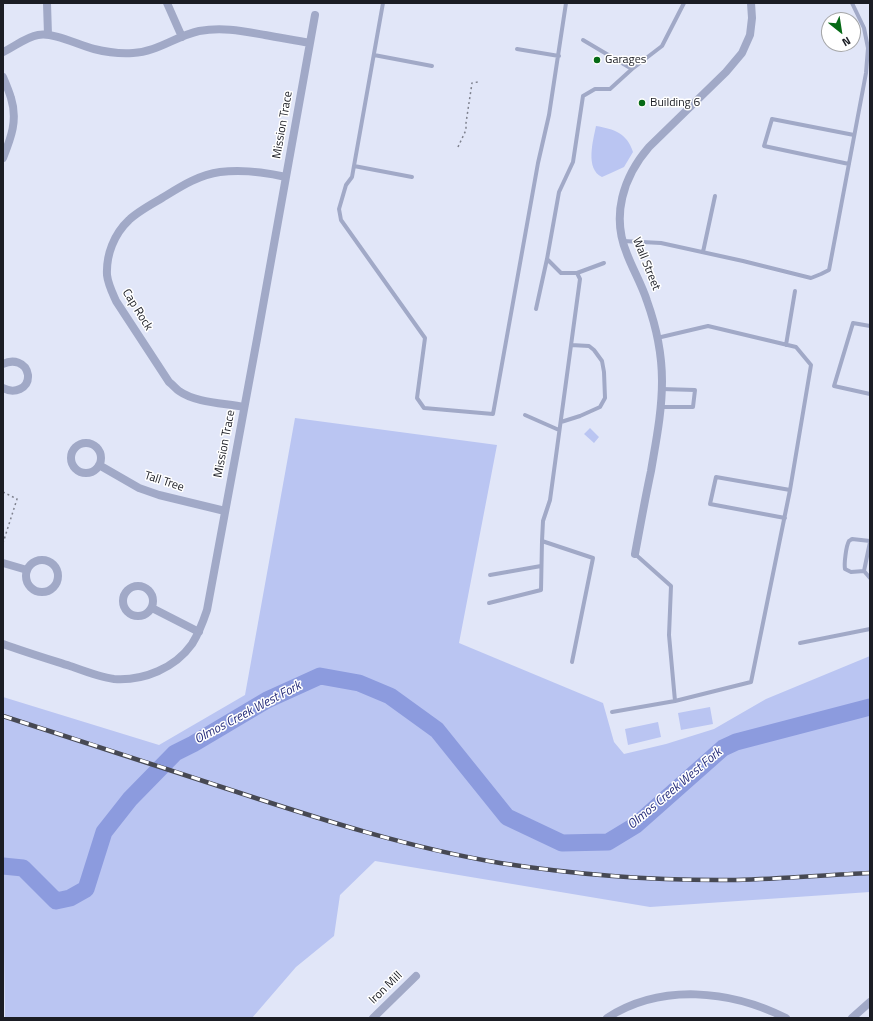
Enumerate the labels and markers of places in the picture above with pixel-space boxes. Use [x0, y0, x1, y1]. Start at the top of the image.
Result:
place label: Garages [605, 53, 646, 67]
marker: Garages [592, 55, 602, 65]
place label: Building 6 [650, 96, 700, 110]
marker: Building 6 [637, 98, 647, 108]

